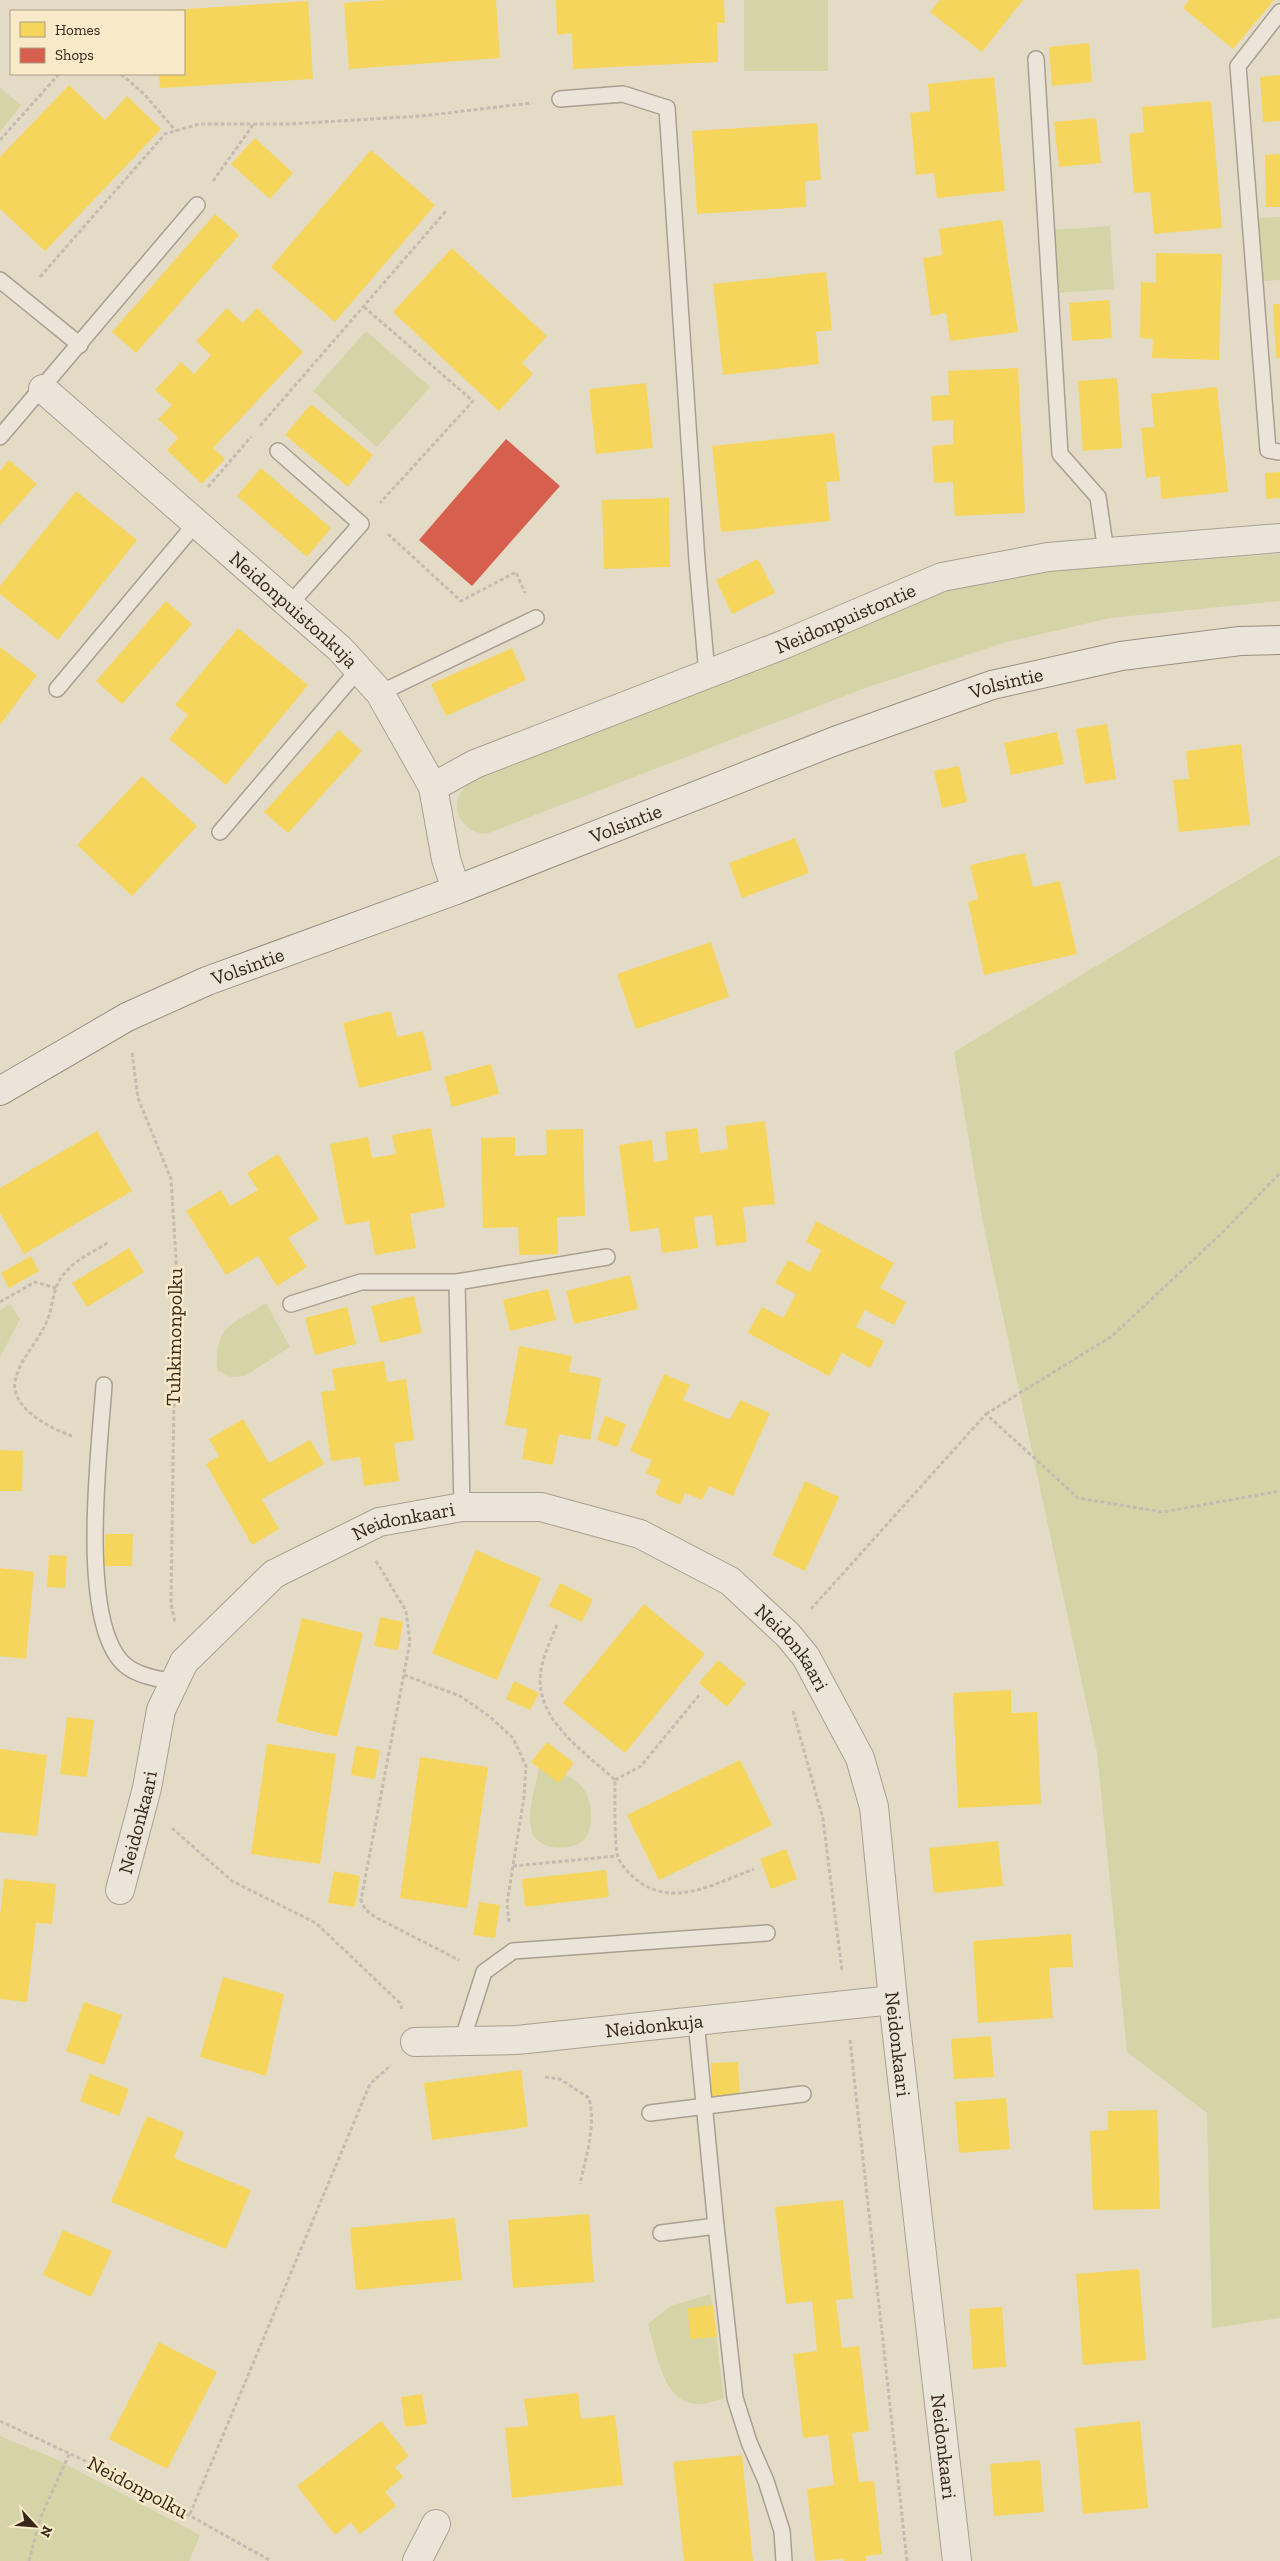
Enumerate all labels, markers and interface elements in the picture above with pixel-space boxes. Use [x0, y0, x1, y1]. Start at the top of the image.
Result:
legend [10, 10, 185, 75]
text: Homes [55, 21, 100, 39]
text: Shops [55, 46, 94, 64]
street label: Neidonpuistonkuja [225, 546, 363, 673]
street label: Neidonpuistontie [772, 578, 919, 659]
street label: Volsintie [965, 662, 1045, 705]
street label: Volsintie [585, 798, 665, 849]
street label: Volsintie [207, 942, 287, 991]
street label: Tuhkimonpolku [161, 1268, 187, 1406]
street label: Neidonkaari [348, 1496, 457, 1546]
street label: Neidonkaari [750, 1598, 834, 1695]
street label: Neidonkaari [113, 1768, 162, 1877]
street label: Neidonkaari [880, 1990, 916, 2098]
street label: Neidonkuja [604, 2008, 705, 2043]
street label: Neidonkaari [926, 2393, 962, 2501]
street label: Neidonpolku [84, 2451, 192, 2523]
north arrow [10, 2501, 60, 2551]
text: N [36, 2523, 56, 2540]

